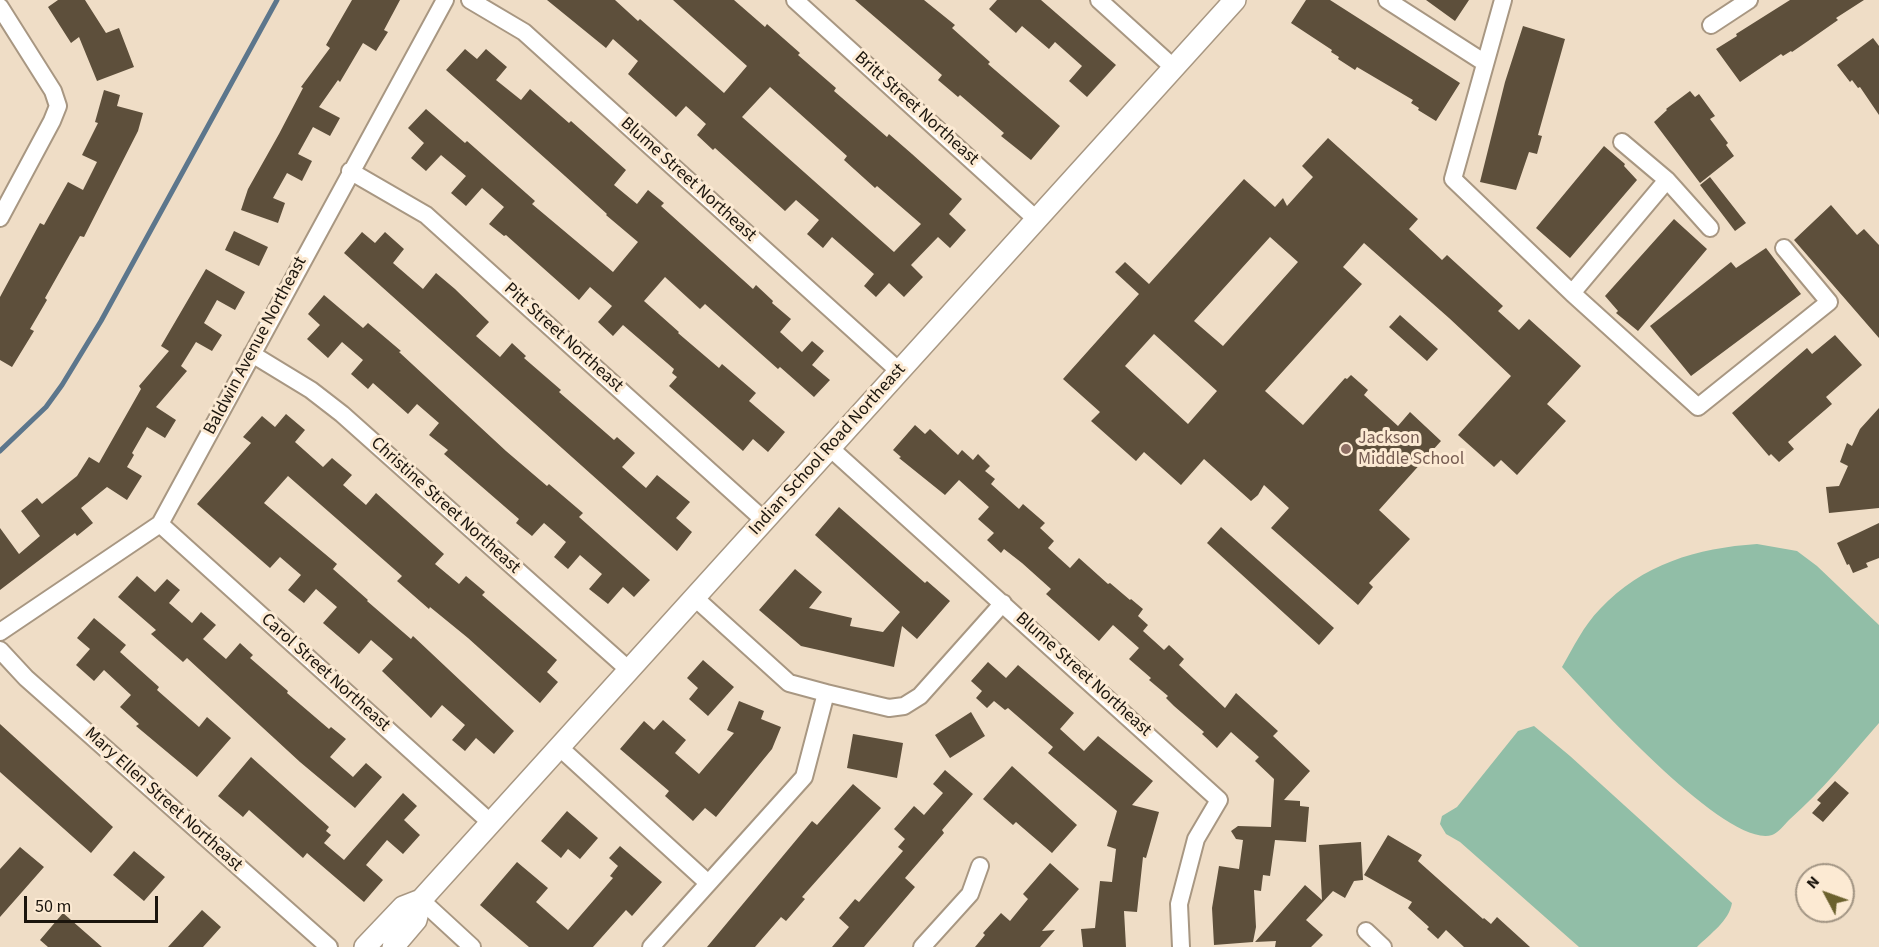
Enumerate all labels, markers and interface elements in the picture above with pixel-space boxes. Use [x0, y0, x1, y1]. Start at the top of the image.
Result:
street label: Britt Street Northeast [849, 47, 983, 171]
street label: Blume Street Northeast [616, 113, 760, 247]
street label: Baldwin Avenue Northeast [200, 253, 312, 439]
street label: Pitt Street Northeast [499, 279, 627, 397]
street label: Indian School Road Northeast [745, 360, 911, 540]
place label: Jackson Middle School [1358, 428, 1464, 470]
street label: Christine Street Northeast [366, 433, 524, 579]
marker: Jackson Middle School [1339, 442, 1353, 456]
street label: Blume Street Northeast [1011, 608, 1155, 742]
street label: Carol Street Northeast [256, 609, 394, 737]
street label: Mary Ellen Street Northeast [80, 723, 246, 877]
north arrow [1795, 863, 1855, 923]
text: N [1801, 871, 1825, 894]
scale bar [27, 884, 160, 922]
text: 50 m [35, 894, 71, 919]

